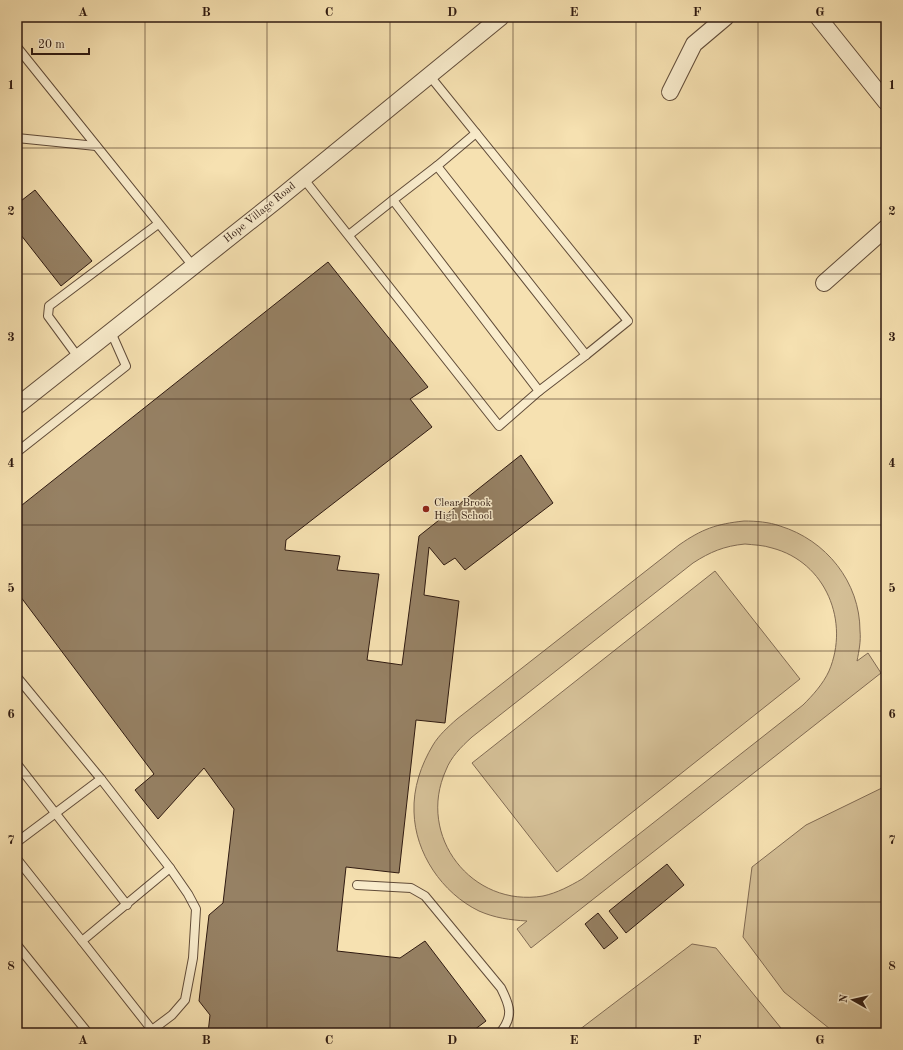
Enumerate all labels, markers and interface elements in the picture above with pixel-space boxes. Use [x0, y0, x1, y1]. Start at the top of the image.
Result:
text: A [78, 6, 88, 19]
text: B [201, 6, 211, 19]
text: C [325, 6, 333, 19]
text: D [447, 6, 457, 19]
text: E [570, 6, 579, 19]
text: F [693, 6, 702, 19]
text: G [815, 6, 825, 19]
scale bar [32, 30, 89, 56]
text: 20 m [38, 39, 65, 51]
text: 1 [7, 79, 15, 92]
text: 1 [888, 79, 896, 92]
street label: Hope Village Road [222, 181, 298, 245]
text: 2 [7, 205, 15, 218]
text: 2 [888, 205, 896, 218]
text: 3 [7, 331, 15, 344]
text: 3 [888, 331, 896, 344]
text: 4 [7, 457, 15, 470]
text: 4 [888, 457, 896, 470]
place label: Clear Brook High School [434, 498, 492, 522]
marker: Clear Brook High School [421, 504, 431, 514]
text: 5 [7, 582, 15, 595]
text: 5 [888, 582, 896, 595]
text: 6 [7, 708, 15, 721]
text: 6 [888, 708, 896, 721]
text: 7 [7, 834, 15, 847]
text: 7 [888, 834, 896, 847]
text: 8 [7, 960, 15, 973]
text: 8 [888, 960, 896, 973]
north arrow [833, 980, 873, 1020]
text: N [839, 993, 851, 1004]
text: A [78, 1034, 88, 1047]
text: B [201, 1034, 211, 1047]
text: C [325, 1034, 333, 1047]
text: D [447, 1034, 457, 1047]
text: E [570, 1034, 579, 1047]
text: F [693, 1034, 702, 1047]
text: G [815, 1034, 825, 1047]

